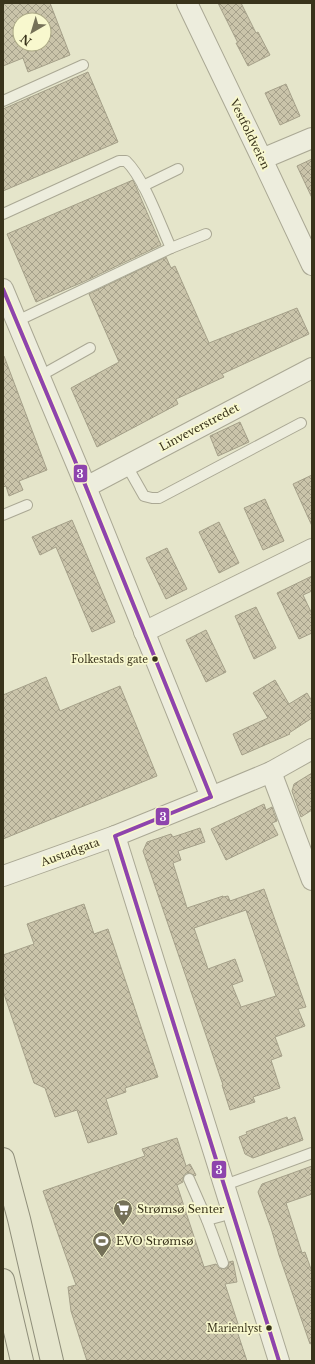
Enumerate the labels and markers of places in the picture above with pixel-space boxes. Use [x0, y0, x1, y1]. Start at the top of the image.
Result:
place label: Folkestads gate [71, 653, 148, 666]
marker: Folkestads gate [150, 654, 160, 664]
supermarket icon: Strømsø Senter [112, 1198, 134, 1226]
place label: Strømsø Senter [137, 1202, 225, 1216]
sports icon: EVO Strømsø [91, 1230, 113, 1258]
place label: EVO Strømsø [116, 1234, 193, 1248]
place label: Marienlyst [207, 1322, 262, 1335]
marker: Marienlyst [264, 1323, 274, 1333]

